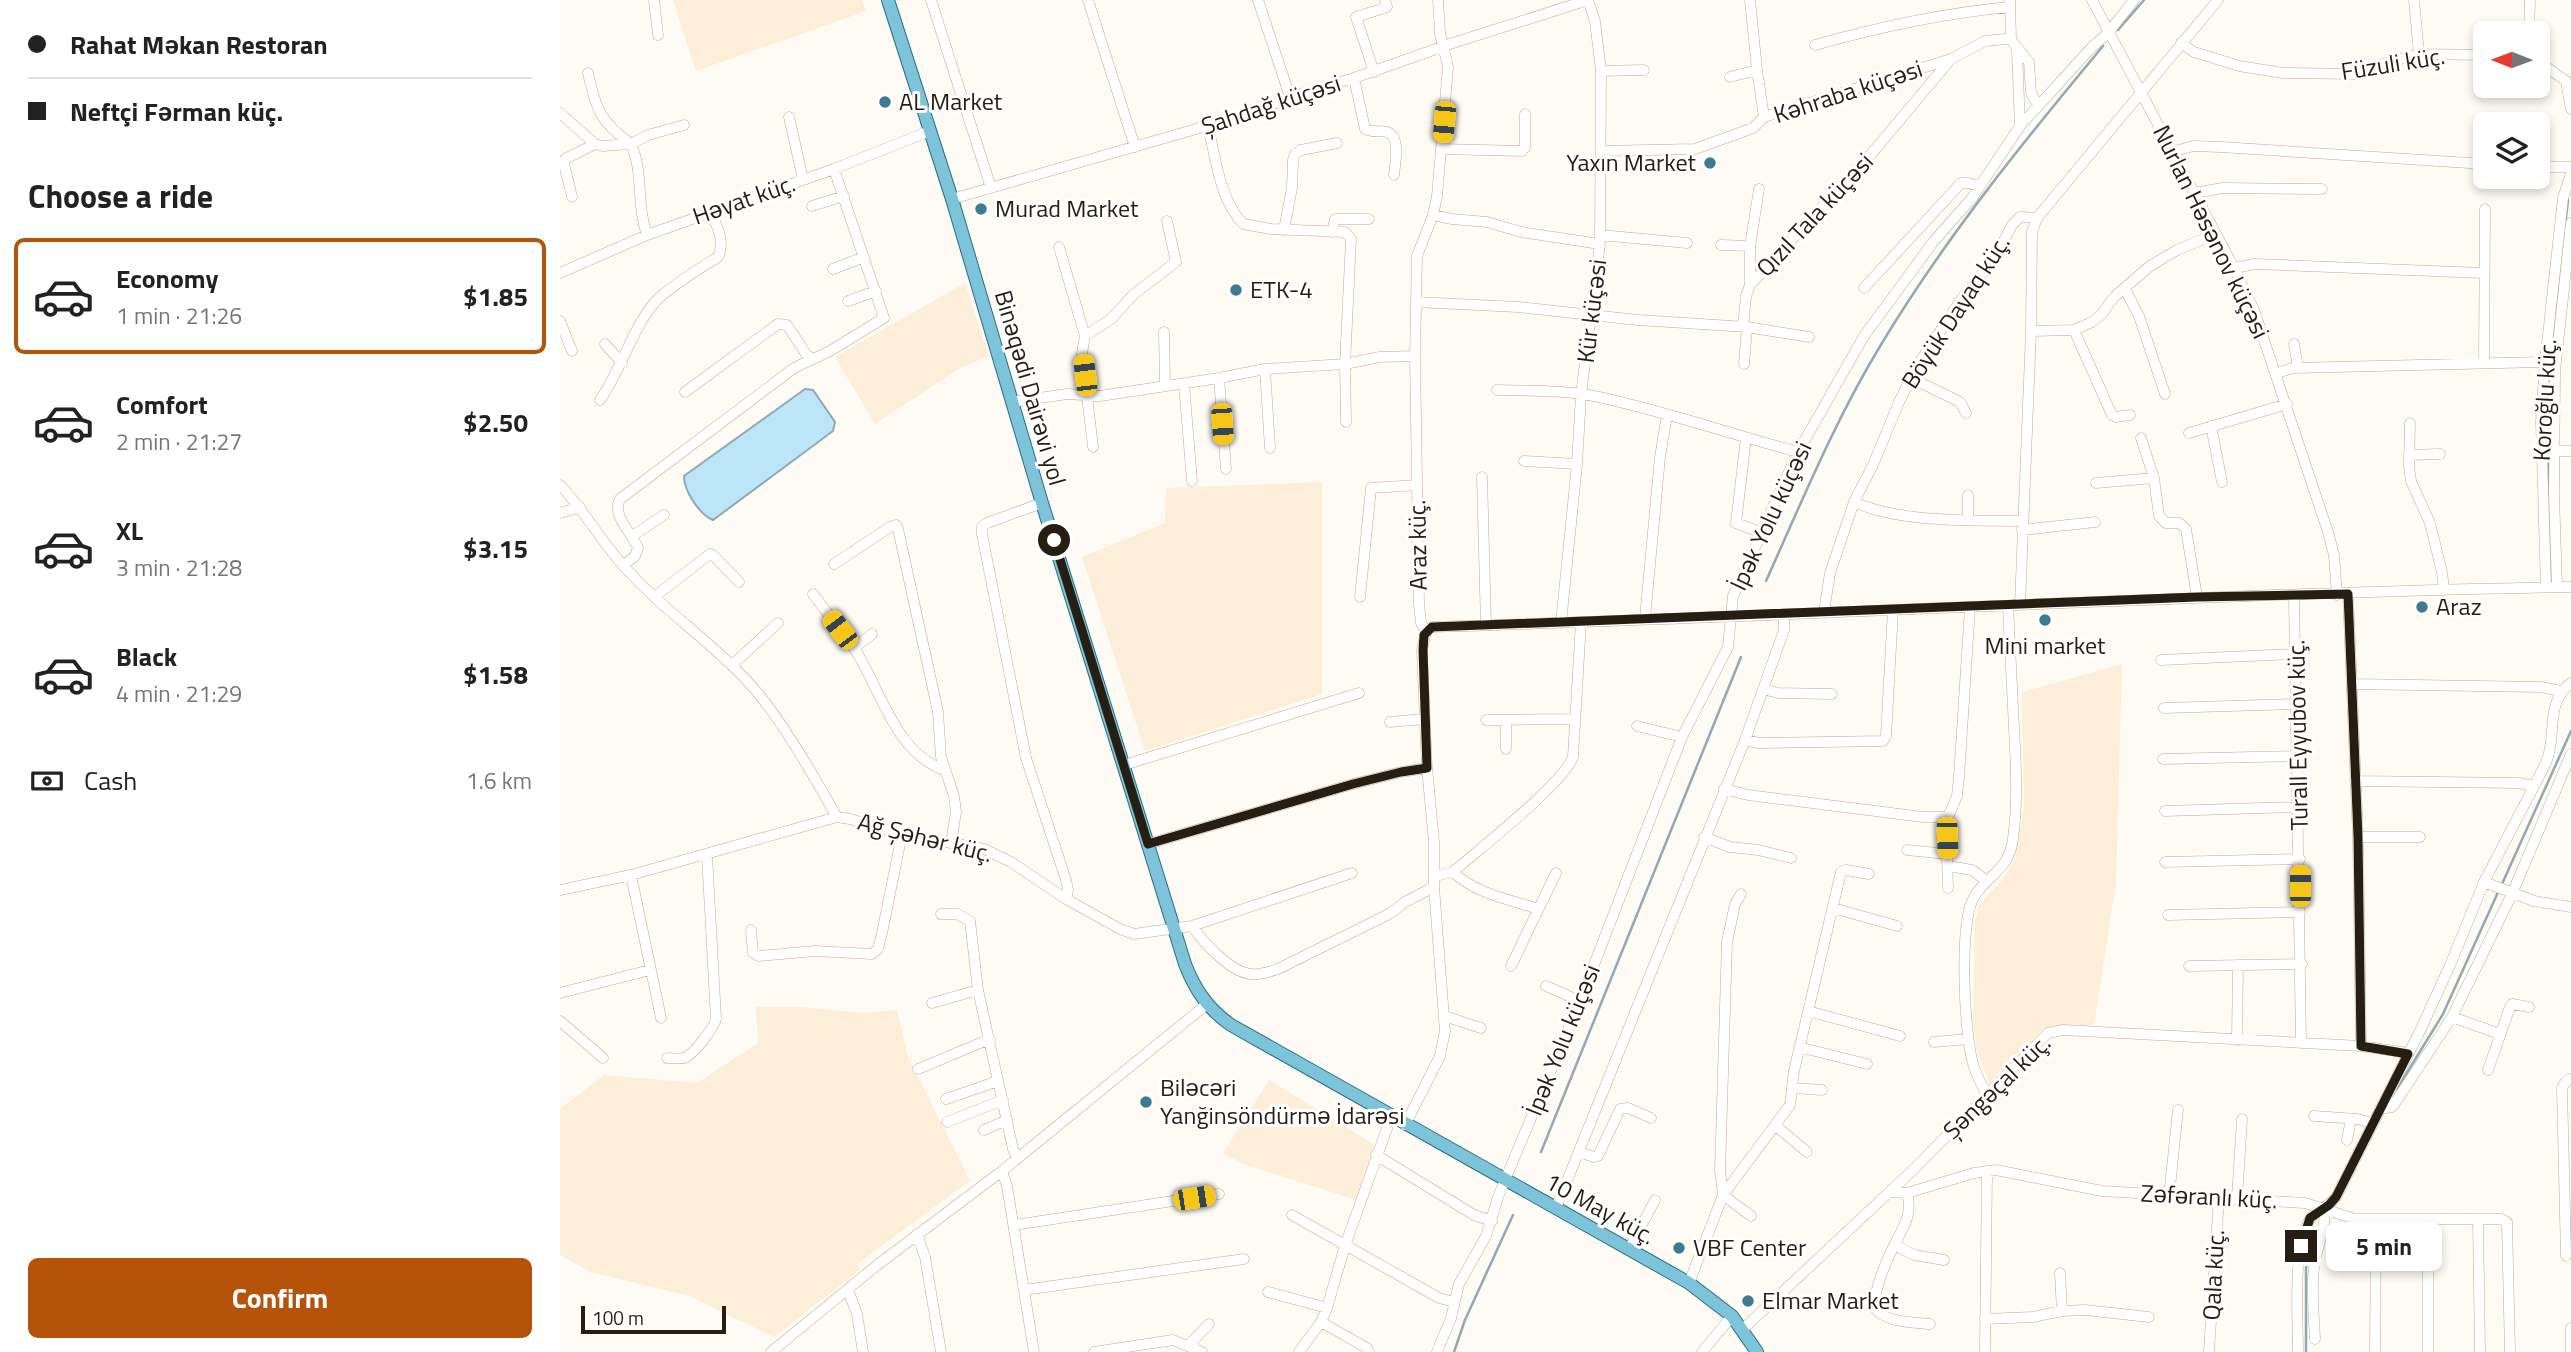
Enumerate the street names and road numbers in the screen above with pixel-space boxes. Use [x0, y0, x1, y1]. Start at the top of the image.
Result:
street label: Füzuli küç. [2338, 37, 2447, 89]
street label: Kəhraba küçəsi [1769, 50, 1927, 132]
street label: Şahdağ küçəsi [1196, 65, 1345, 144]
street label: Nurlan Həsənov küçəsi [2144, 119, 2279, 344]
street label: Qızıl Tala küçəsi [1747, 144, 1881, 284]
street label: Həyat küç. [687, 165, 800, 233]
street label: Böyük Dayaq küç. [1892, 227, 2018, 395]
street label: Kür küçəsi [1567, 257, 1615, 365]
street label: Binəqədi Dairəvi yol [986, 286, 1076, 490]
street label: Koroğlu küç. [2523, 338, 2565, 462]
street label: İpək Yolu küçəsi [1720, 435, 1820, 596]
street label: Araz küç. [1398, 499, 1436, 591]
street label: Turall Eyyubov küç. [2277, 639, 2317, 831]
street label: Ağ Şəhər küç. [854, 803, 996, 871]
street label: İpək Yolu küçəsi [1515, 958, 1609, 1121]
street label: Şəngəçal küç. [1934, 1025, 2058, 1147]
street label: 10 May küç. [1539, 1163, 1662, 1253]
street label: Zəfəranlı küç. [2140, 1174, 2278, 1218]
street label: Qala küç. [2193, 1229, 2233, 1321]

